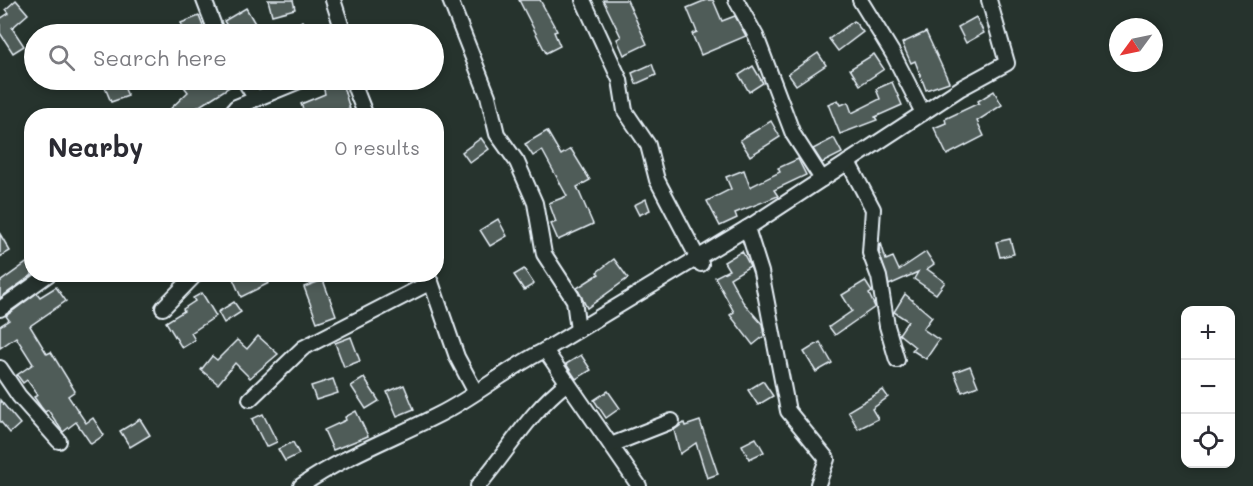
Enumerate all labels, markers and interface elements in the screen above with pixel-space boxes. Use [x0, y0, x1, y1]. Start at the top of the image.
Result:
north arrow [1109, 18, 1163, 72]
search box [24, 24, 444, 90]
icon: search [45, 41, 78, 74]
text: Search here [93, 43, 227, 72]
text: Nearby [48, 130, 143, 164]
text: 0 results [335, 134, 420, 160]
map controls [1181, 306, 1235, 468]
button: + [1181, 306, 1235, 360]
button: − [1181, 360, 1235, 414]
button: locate [1181, 414, 1235, 468]

